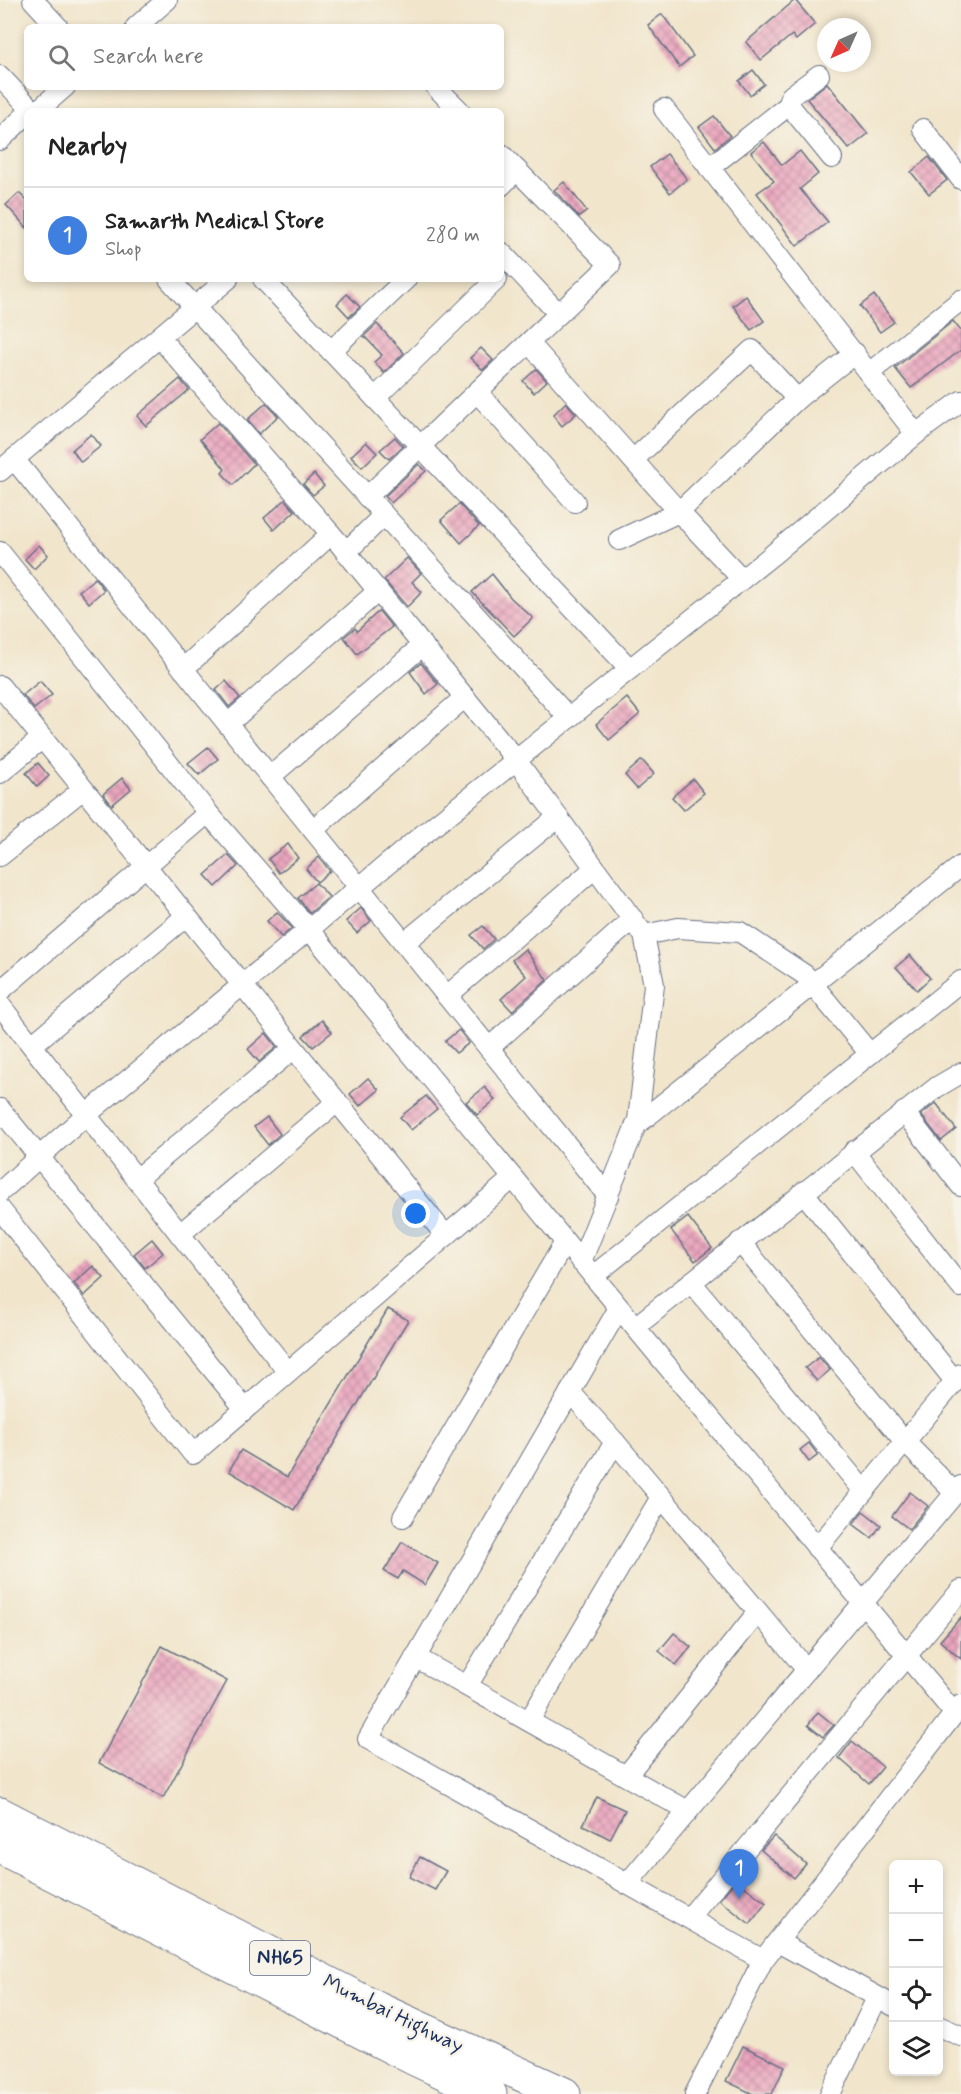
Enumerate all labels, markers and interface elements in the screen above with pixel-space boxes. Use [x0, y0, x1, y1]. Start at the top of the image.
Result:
north arrow [817, 18, 871, 72]
search box [24, 24, 504, 90]
icon: search [45, 41, 78, 74]
text: Search here [93, 43, 204, 71]
text: Nearby [48, 130, 127, 164]
text: Samarth Medical Store [105, 208, 324, 236]
text: 1 [63, 222, 72, 249]
text: 280 m [426, 222, 480, 249]
text: Shop [105, 236, 142, 263]
your location [401, 1199, 430, 1228]
pin: 1 [720, 1850, 758, 1899]
map controls [889, 1860, 943, 2076]
button: + [889, 1860, 943, 1914]
button: − [889, 1914, 943, 1968]
road number: NH65 [250, 1941, 310, 1975]
street label: Mumbai Highway [317, 1968, 468, 2062]
button: locate [889, 1968, 943, 2022]
button: layers [889, 2022, 943, 2076]

